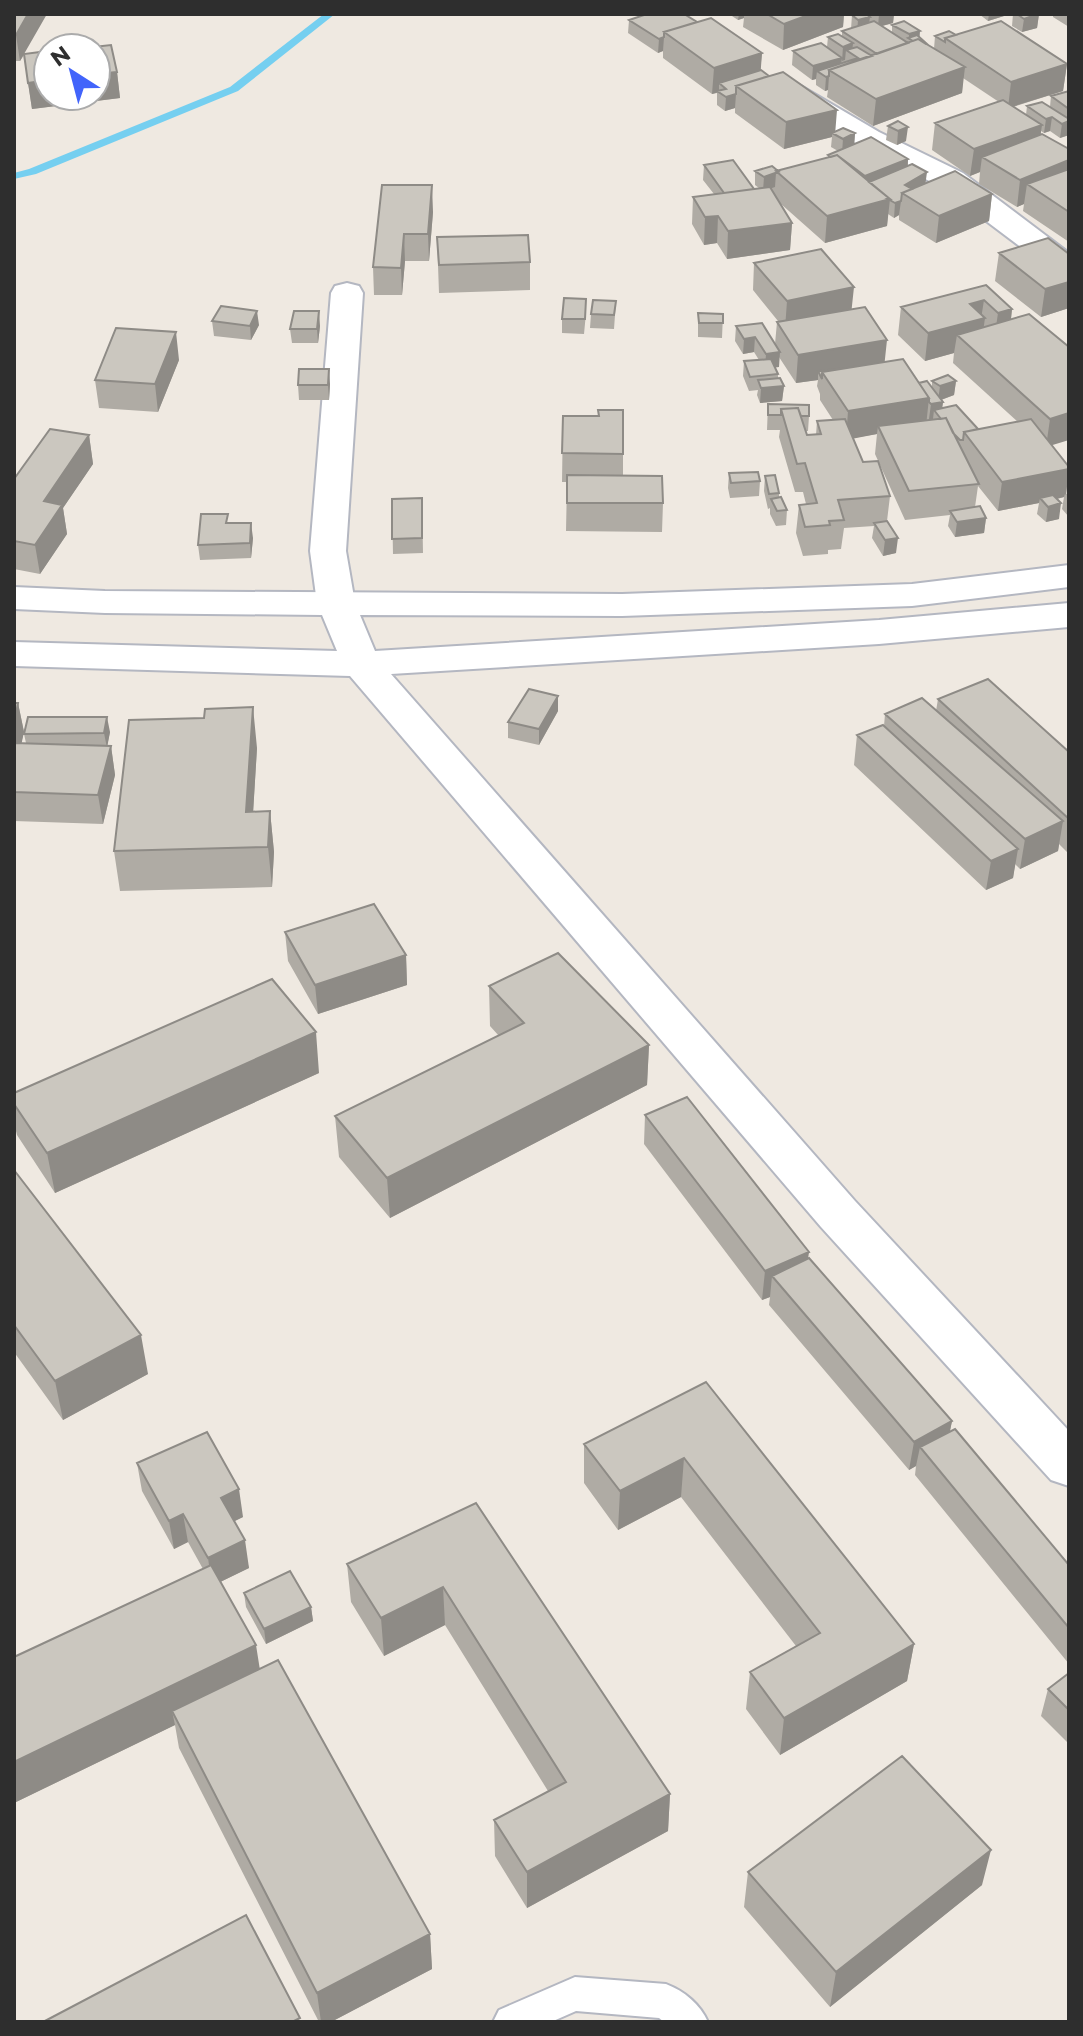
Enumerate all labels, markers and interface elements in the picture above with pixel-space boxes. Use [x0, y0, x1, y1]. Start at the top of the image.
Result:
north arrow [32, 32, 112, 112]
text: N [45, 40, 76, 72]

